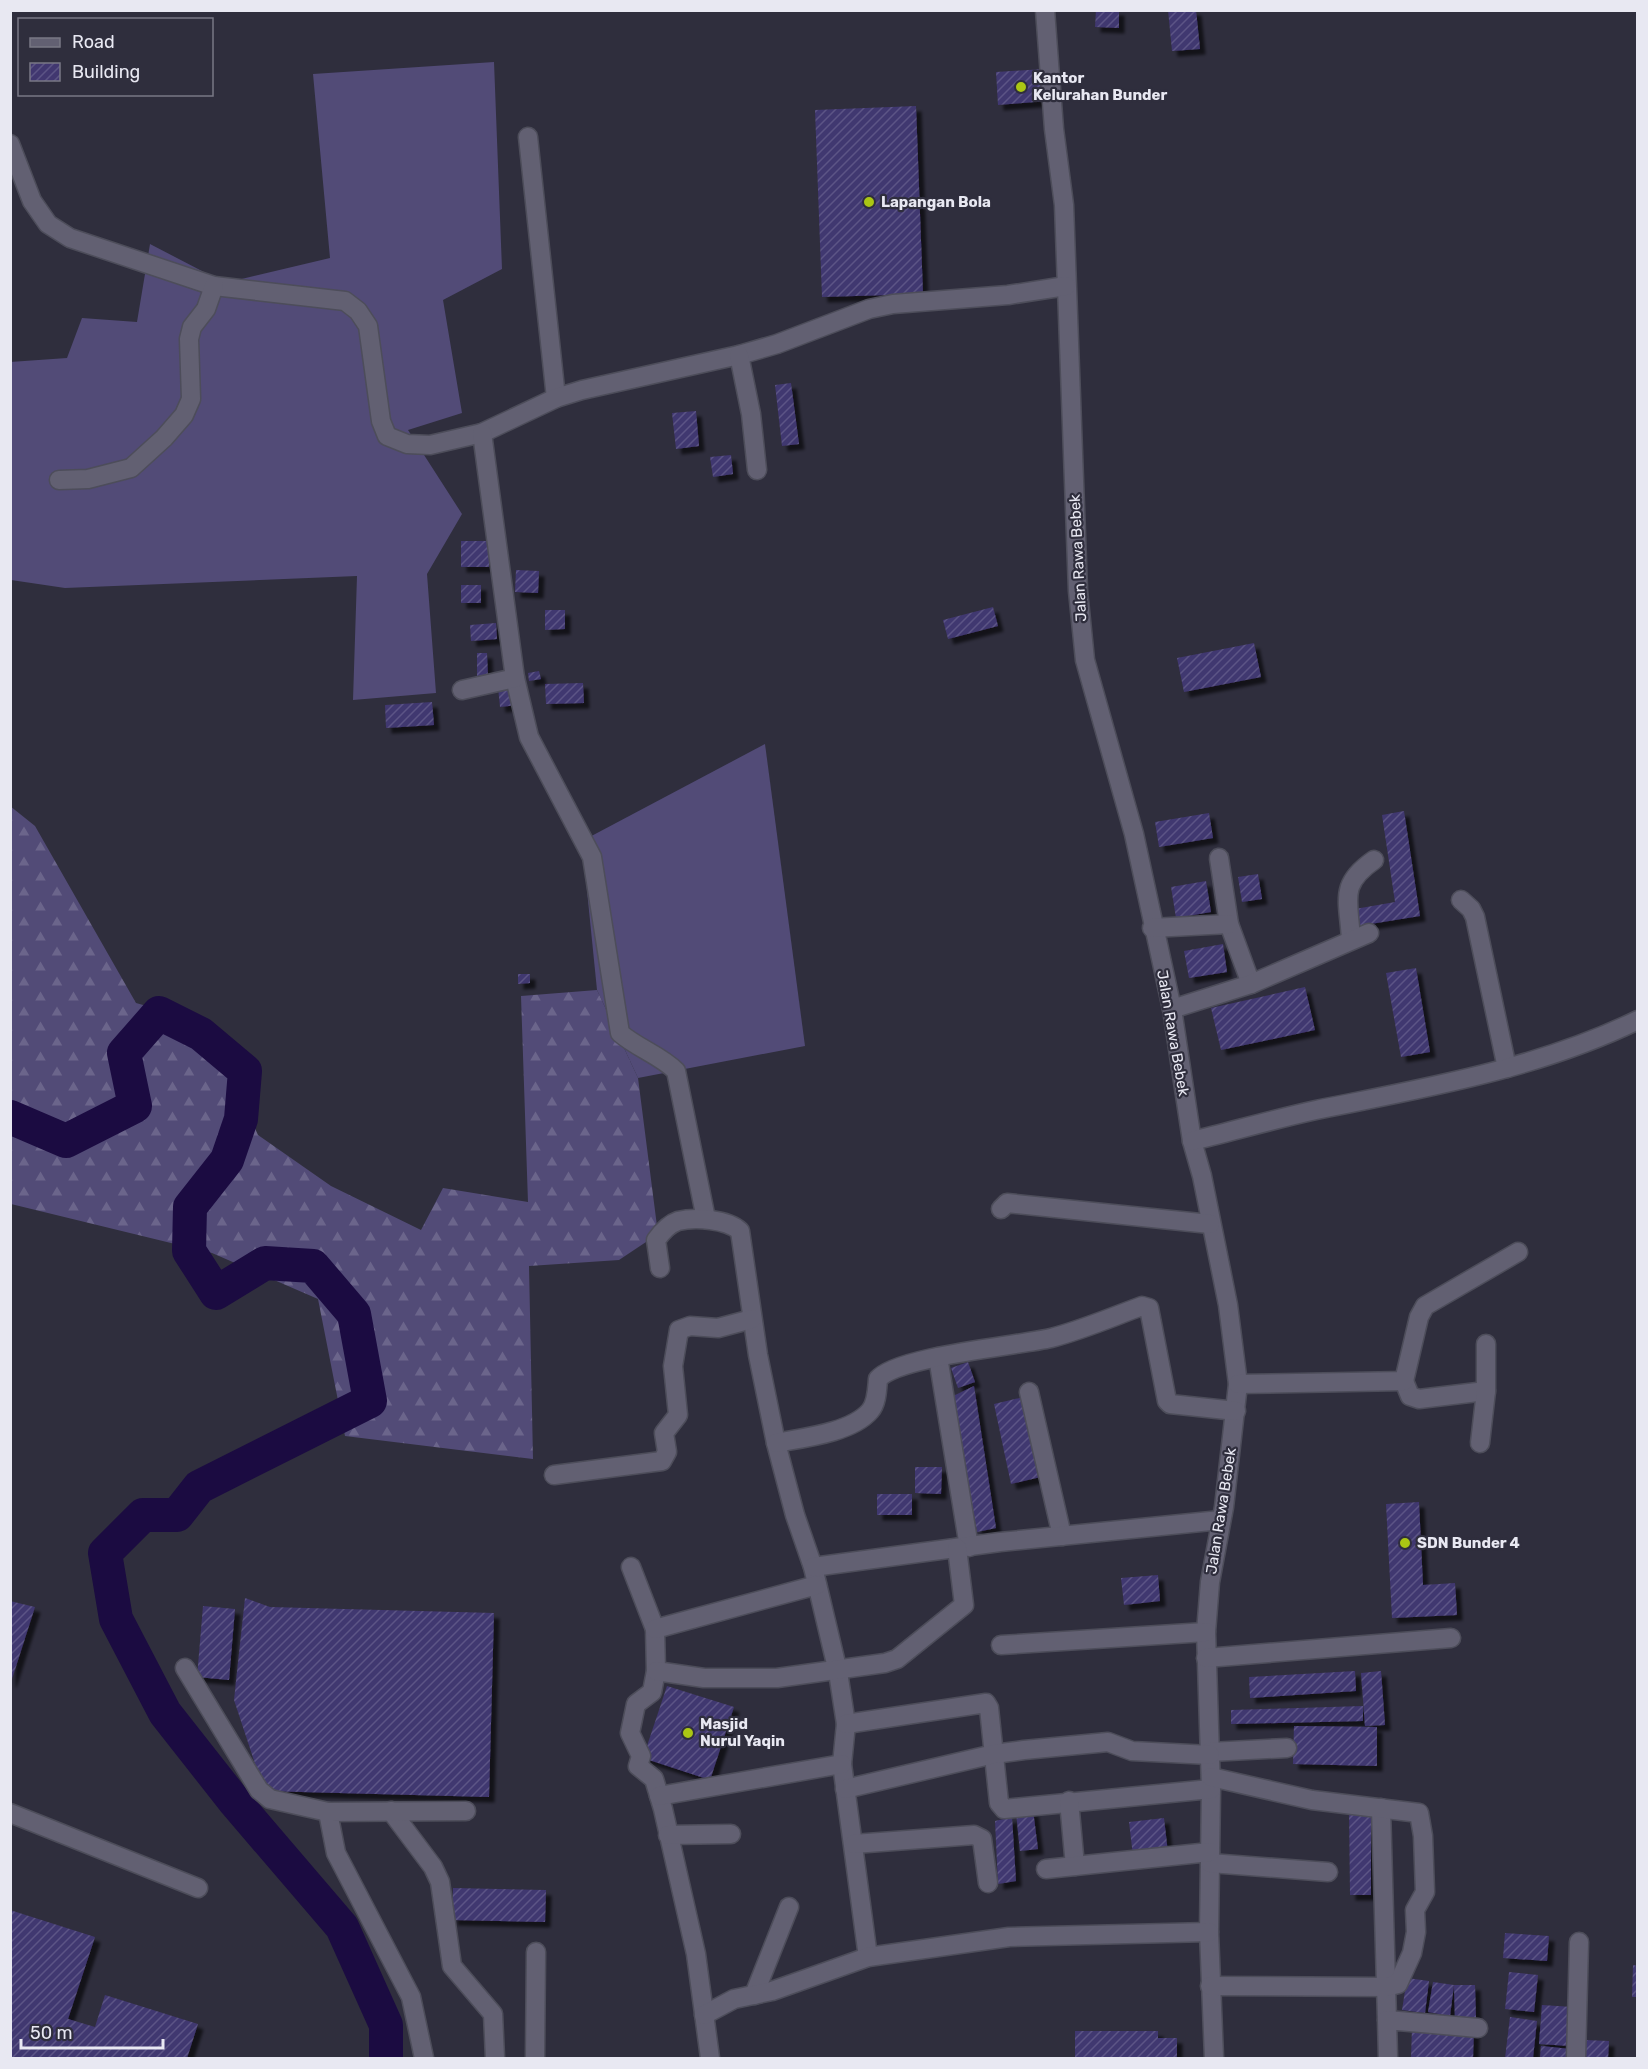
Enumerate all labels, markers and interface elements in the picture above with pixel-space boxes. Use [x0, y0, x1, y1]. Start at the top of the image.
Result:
legend [18, 18, 213, 96]
text: Road [72, 31, 115, 53]
text: Building [72, 61, 140, 83]
place label: Kantor Kelurahan Bunder [1033, 69, 1167, 104]
marker: Kantor Kelurahan Bunder [1014, 80, 1028, 94]
place label: Lapangan Bola [881, 193, 991, 211]
marker: Lapangan Bola [862, 195, 876, 209]
street label: Jalan Rawa Bebek [1066, 493, 1090, 622]
street label: Jalan Rawa Bebek [1153, 969, 1193, 1098]
street label: Jalan Rawa Bebek [1202, 1446, 1240, 1575]
place label: SDN Bunder 4 [1417, 1534, 1520, 1552]
marker: SDN Bunder 4 [1398, 1536, 1412, 1550]
place label: Masjid Nurul Yaqin [700, 1715, 785, 1750]
marker: Masjid Nurul Yaqin [681, 1726, 695, 1740]
scale bar [21, 2012, 164, 2050]
text: 50 m [30, 2022, 73, 2044]

